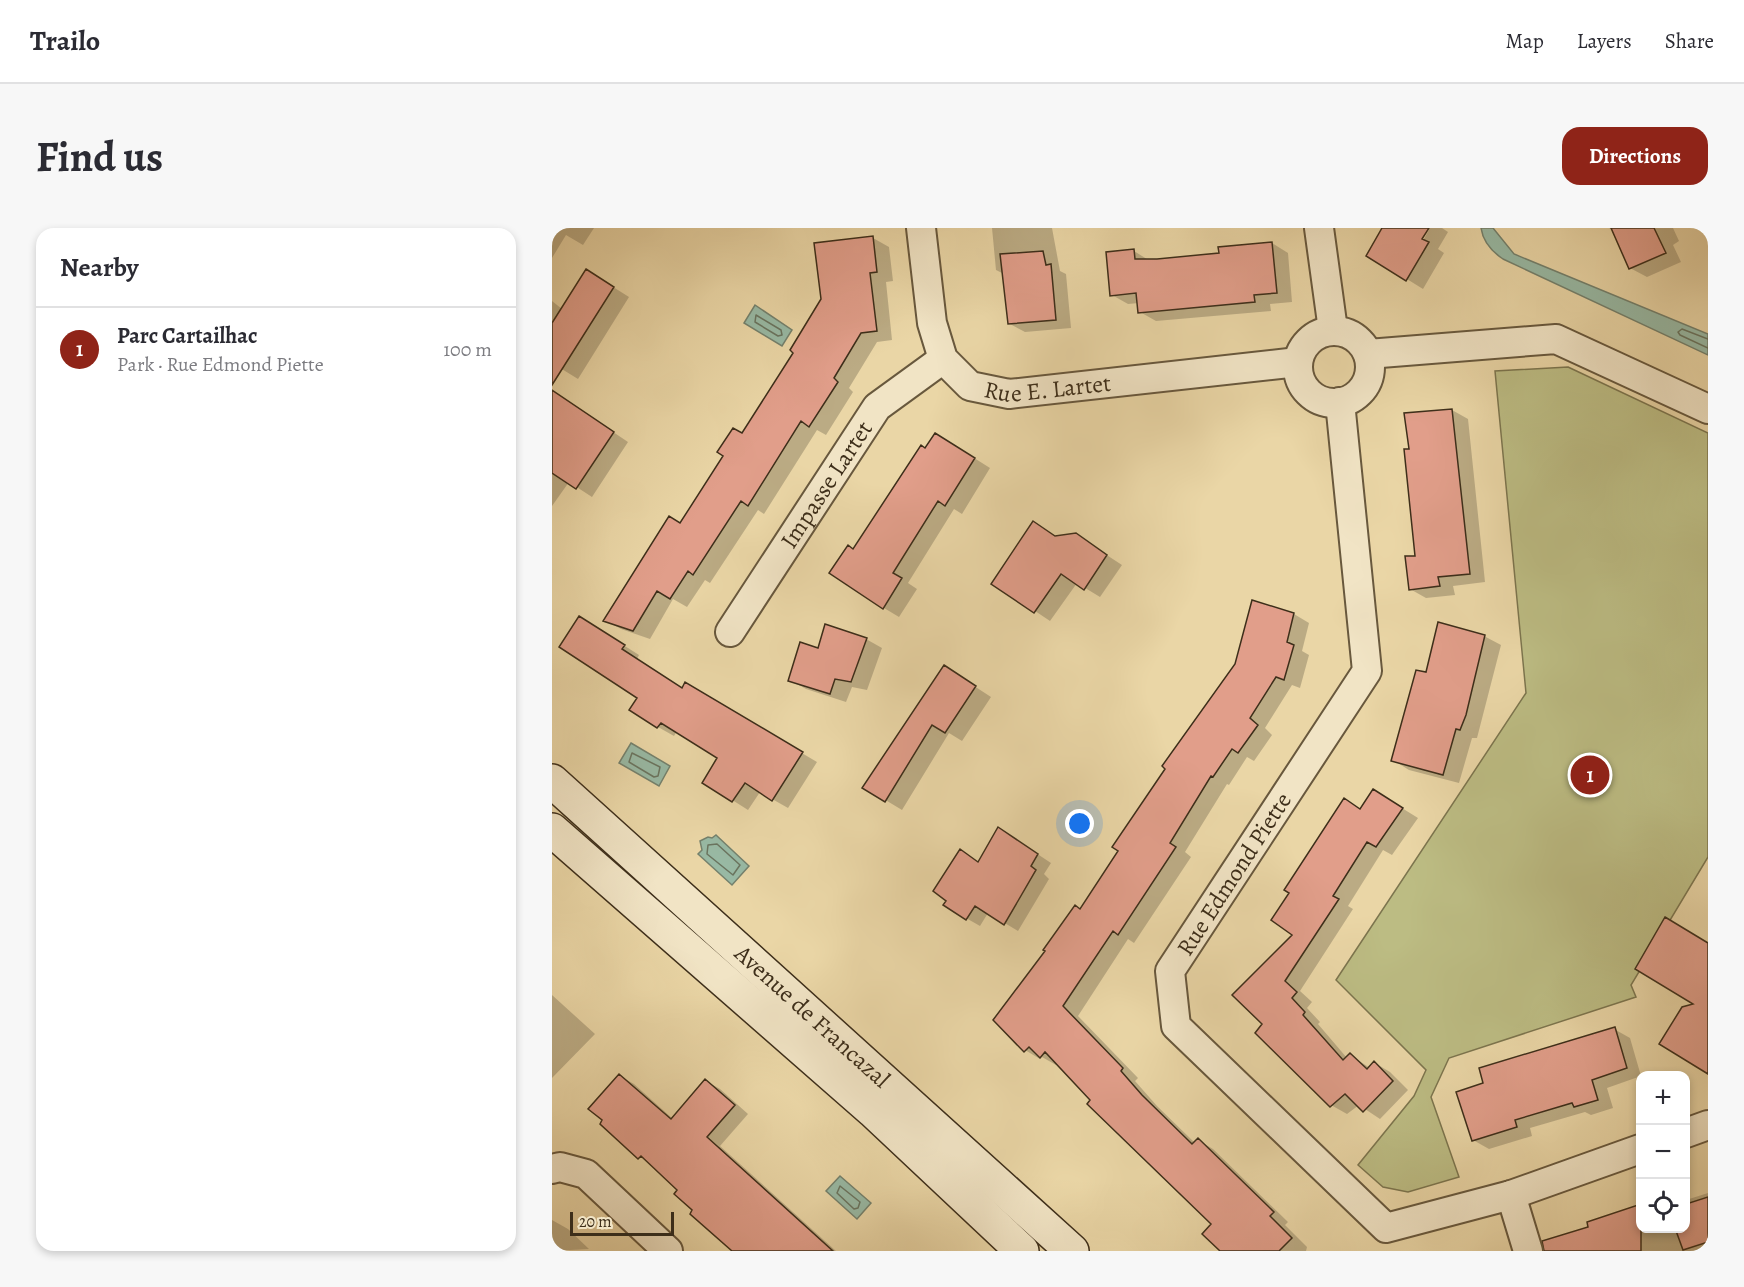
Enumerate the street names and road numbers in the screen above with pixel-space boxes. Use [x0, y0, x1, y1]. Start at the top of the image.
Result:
street label: Rue E. Lartet [981, 367, 1113, 410]
street label: Impasse Lartet [773, 415, 880, 555]
street label: Rue Edmond Piette [1169, 786, 1299, 962]
street label: Avenue de Francazal [727, 937, 897, 1095]

